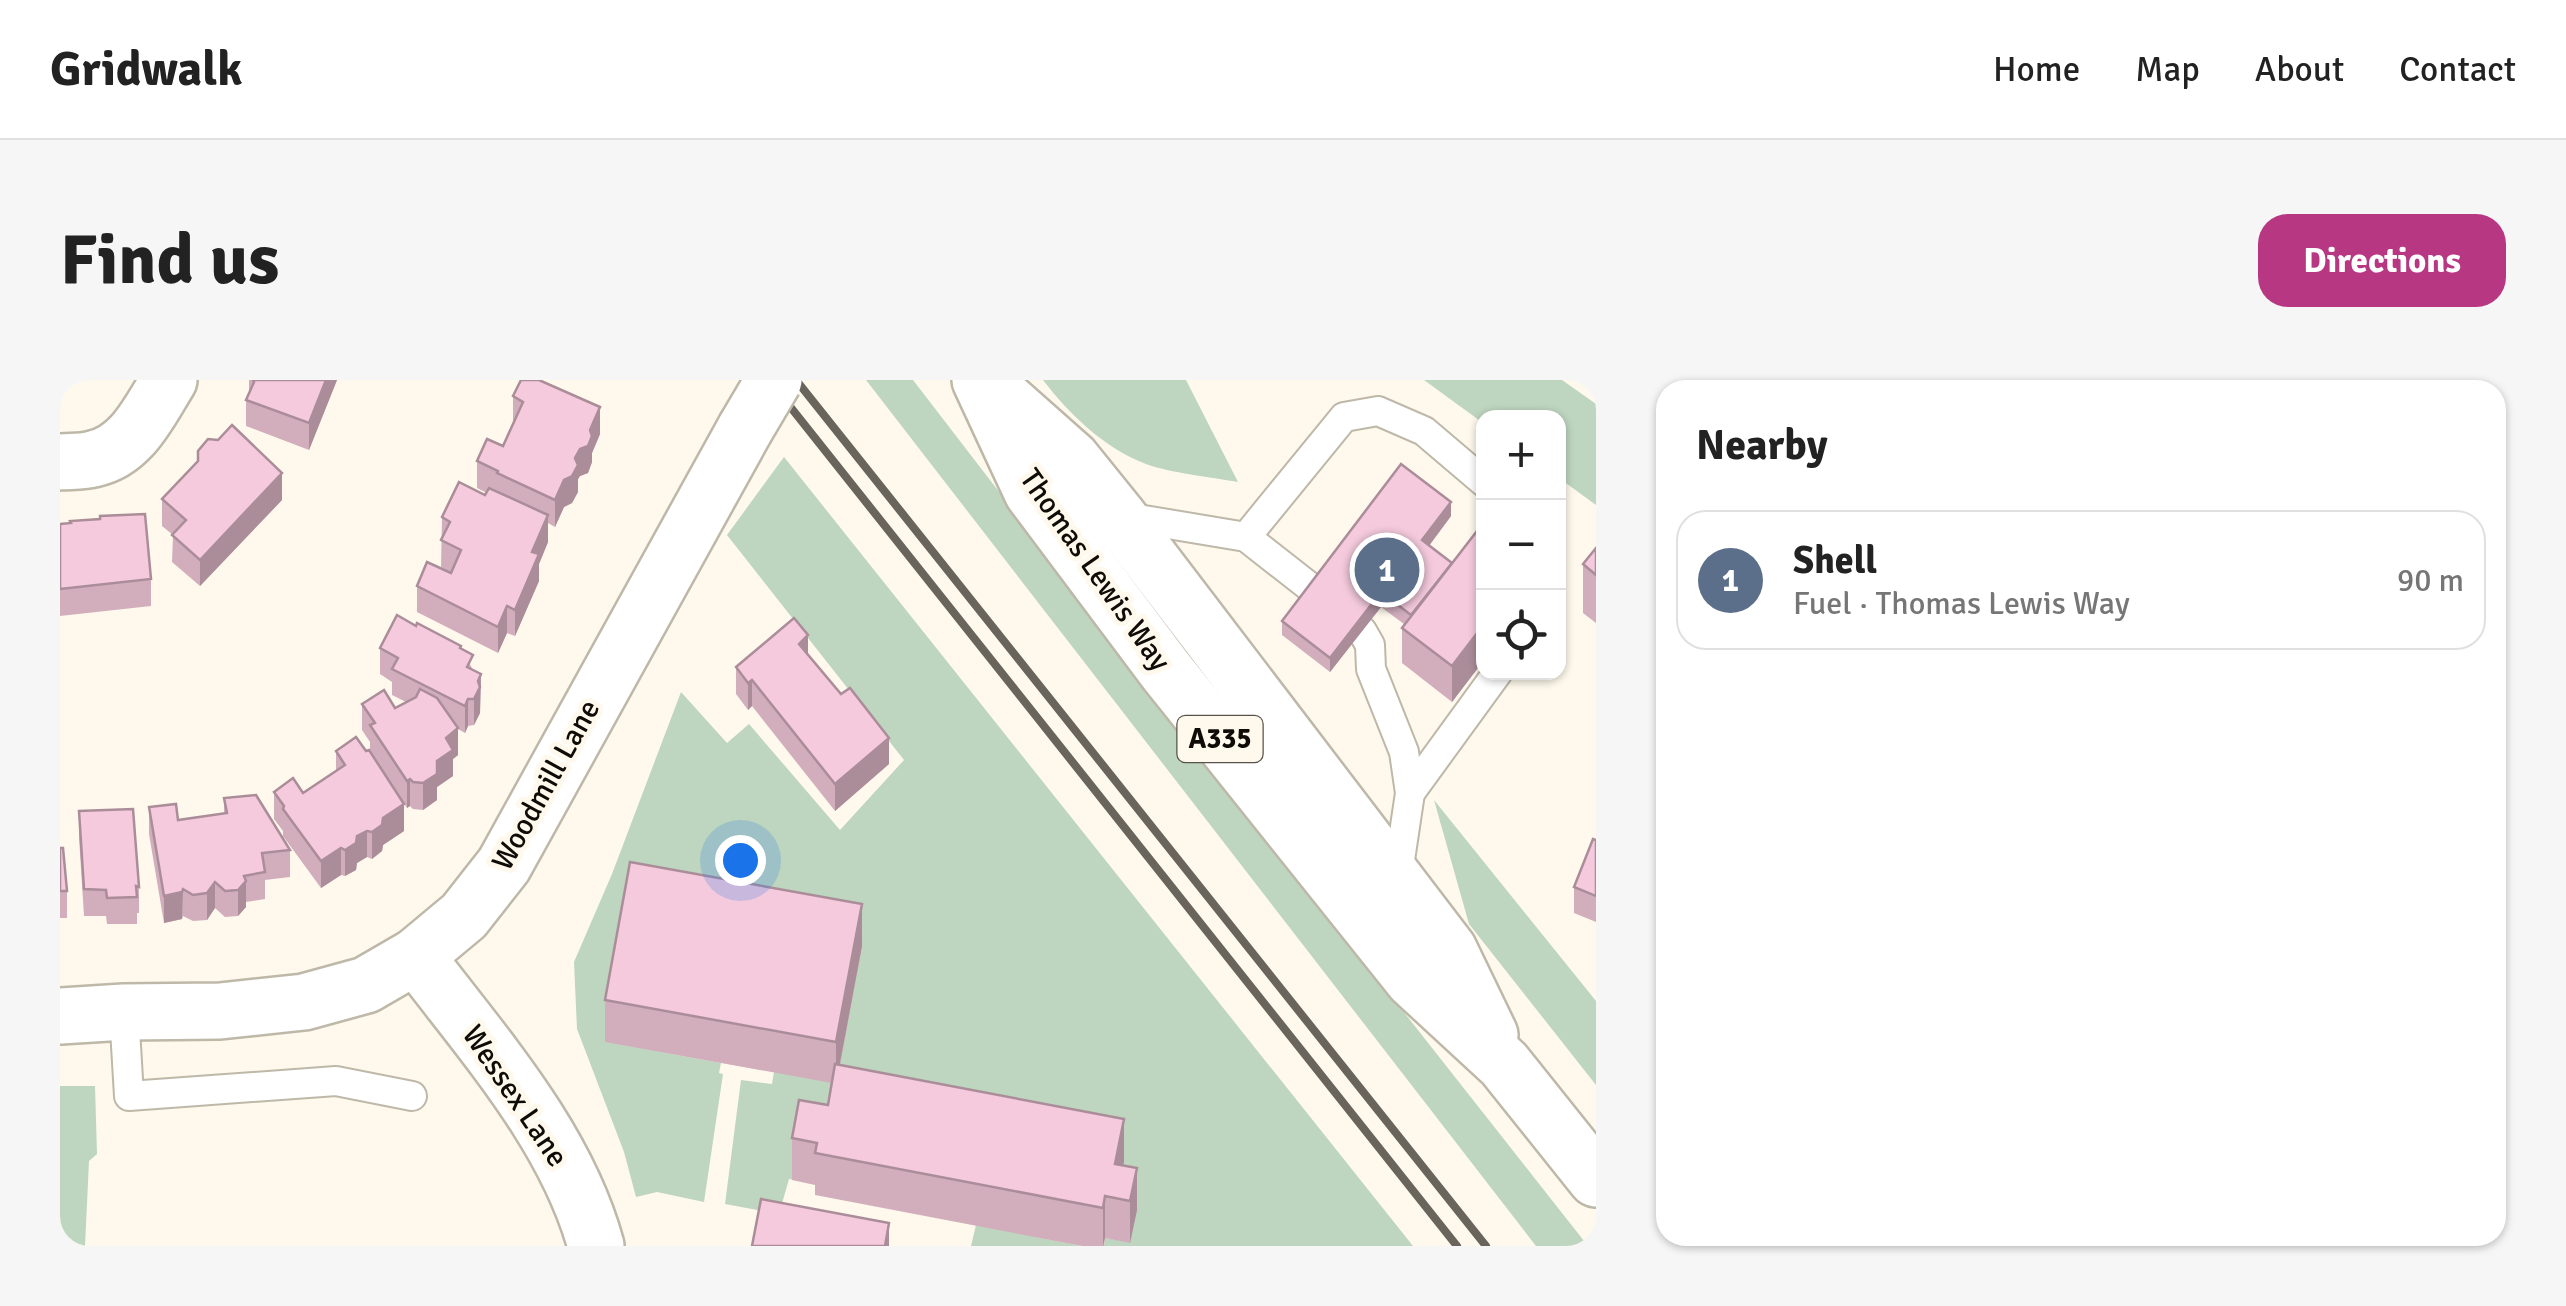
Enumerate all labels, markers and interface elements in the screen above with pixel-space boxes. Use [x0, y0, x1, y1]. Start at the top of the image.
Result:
text: Gridwalk [50, 40, 242, 99]
text: Home [1993, 48, 2080, 91]
text: Map [2135, 48, 2200, 91]
text: About [2255, 48, 2344, 91]
text: Contact [2399, 48, 2516, 91]
button: Directions [2258, 214, 2506, 307]
text: Find us [60, 217, 279, 303]
map controls [1476, 410, 1566, 680]
button: + [1476, 410, 1566, 500]
text: Nearby [1696, 420, 1828, 471]
street label: Thomas Lewis Way [1012, 462, 1178, 678]
button: − [1476, 500, 1566, 590]
pin: 1 [1354, 532, 1420, 608]
text: Shell [1793, 537, 1877, 584]
text: 1 [1722, 561, 1739, 600]
text: 90 m [2397, 561, 2464, 600]
text: Fuel · Thomas Lewis Way [1793, 584, 2130, 623]
button: locate [1476, 590, 1566, 680]
street label: Woodmill Lane [484, 693, 608, 877]
road number: A335 [1178, 716, 1262, 762]
your location [715, 835, 766, 886]
street label: Wessex Lane [454, 1018, 576, 1174]

